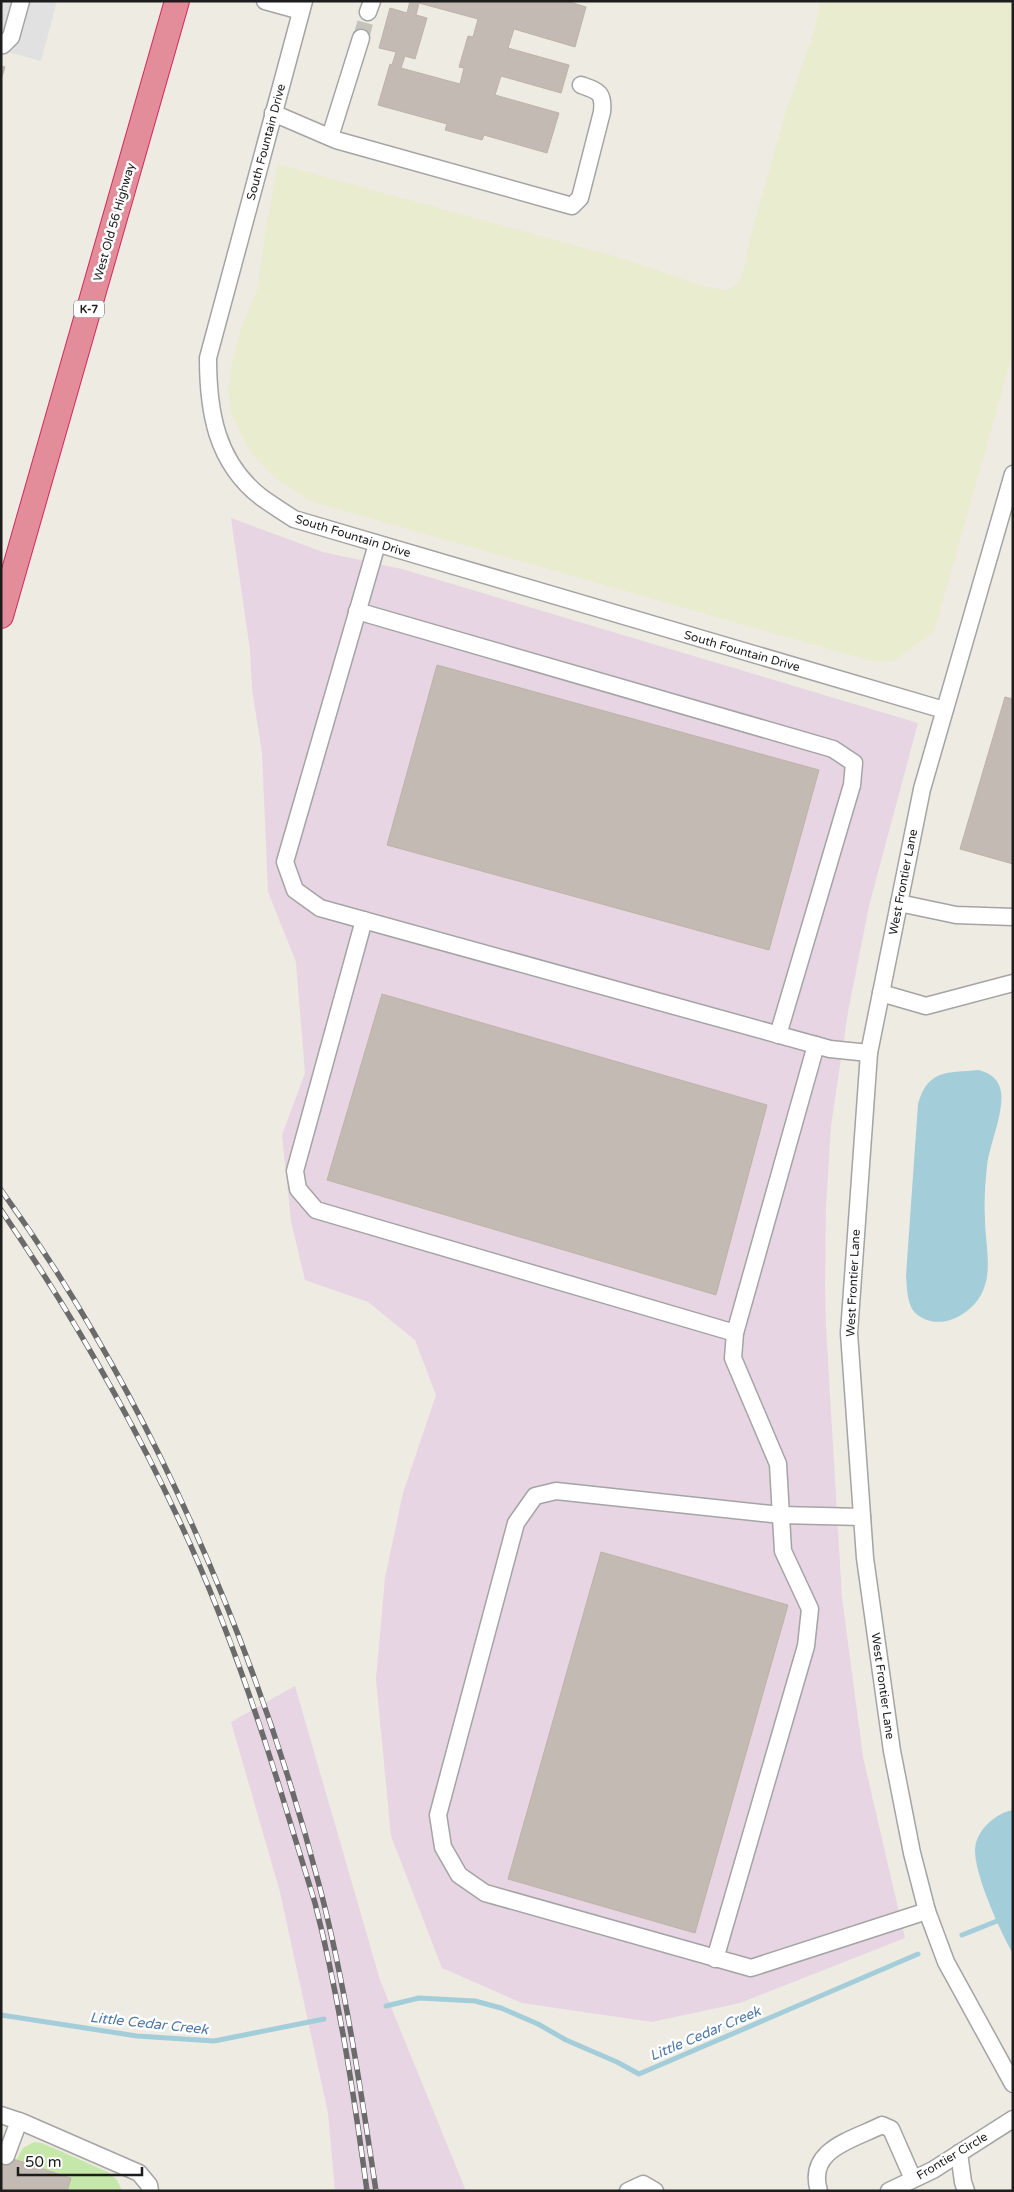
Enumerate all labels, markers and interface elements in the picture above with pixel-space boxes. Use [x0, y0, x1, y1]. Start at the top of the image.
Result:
street label: South Fountain Drive [244, 82, 288, 202]
street label: West Old 56 Highway [90, 161, 138, 283]
road number: K-7 [74, 300, 104, 318]
street label: South Fountain Drive [294, 512, 413, 560]
street label: South Fountain Drive [682, 628, 802, 674]
street label: West Frontier Lane [886, 828, 920, 936]
street label: West Frontier Lane [843, 1229, 863, 1337]
street label: West Frontier Lane [869, 1632, 897, 1740]
water label: Little Cedar Creek [647, 2002, 764, 2064]
water label: Little Cedar Creek [89, 2009, 210, 2038]
street label: Frontier Circle [914, 2129, 990, 2183]
scale bar [18, 2144, 141, 2176]
text: 50 m [25, 2153, 62, 2171]

